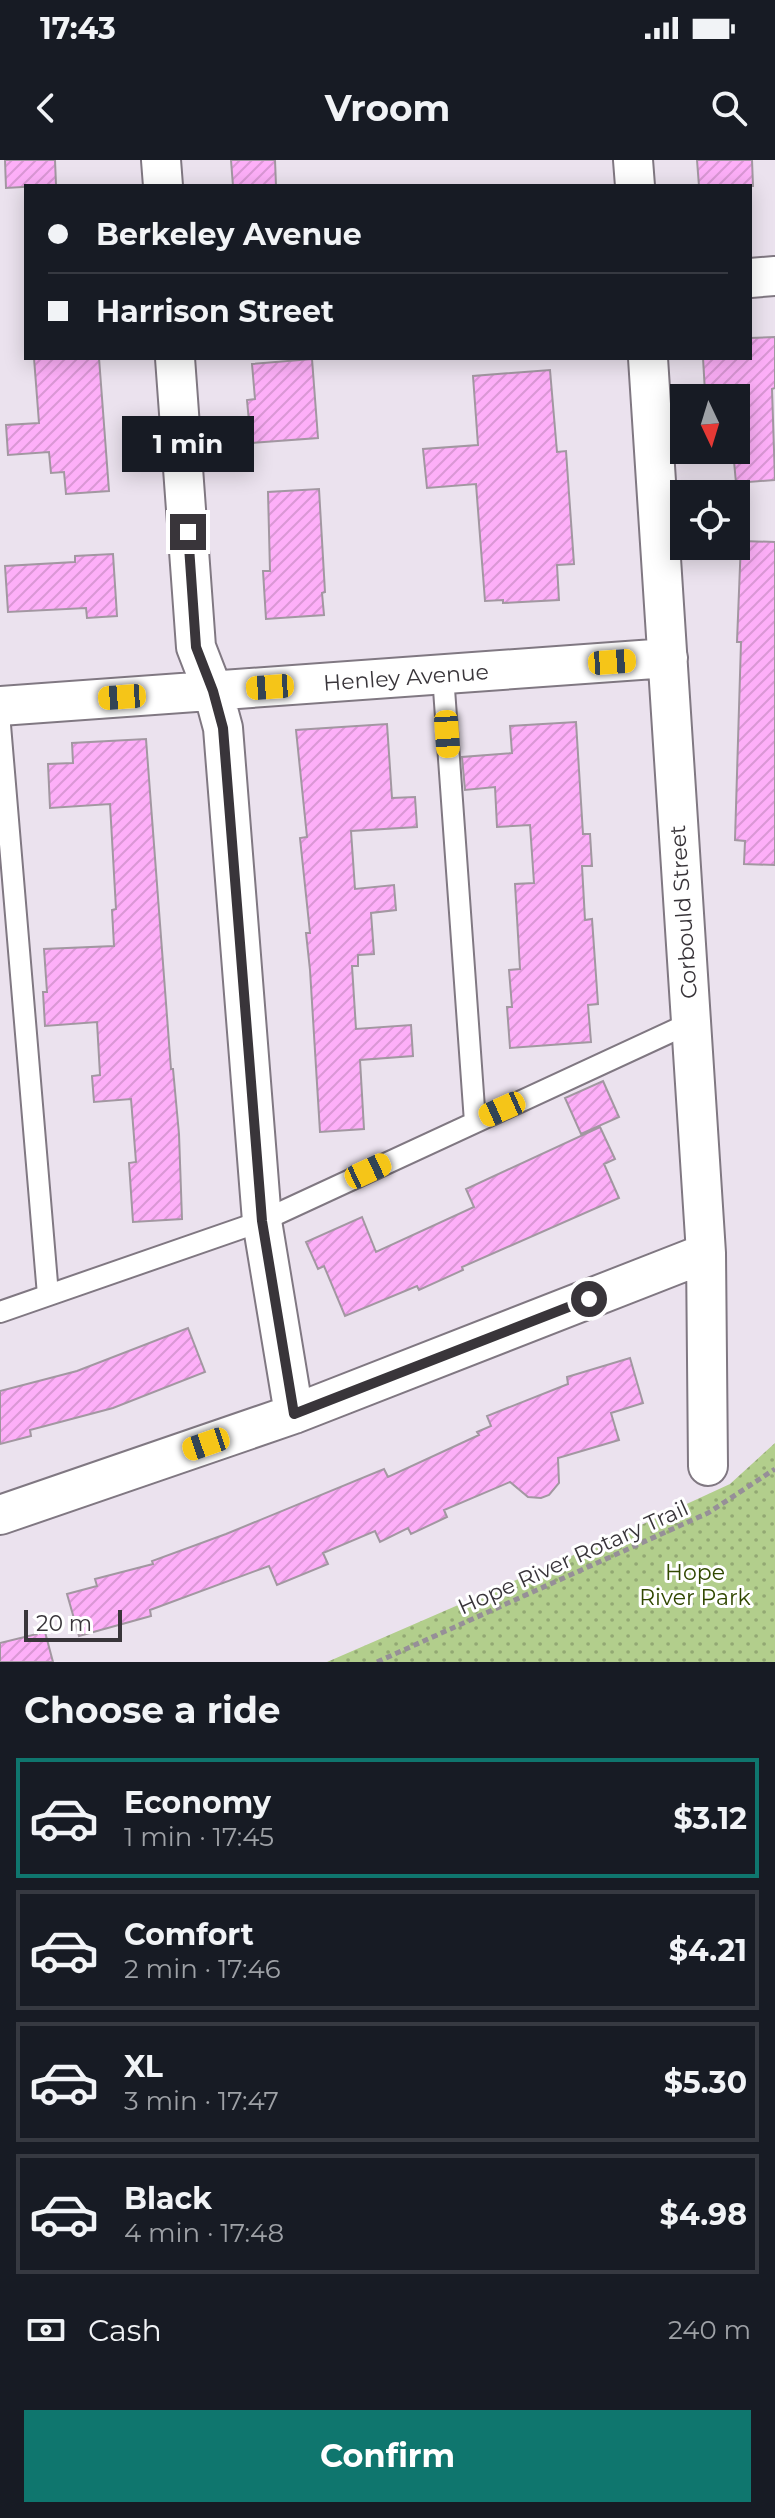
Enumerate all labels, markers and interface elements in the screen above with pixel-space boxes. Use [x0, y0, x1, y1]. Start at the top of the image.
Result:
text: 17:43 [40, 10, 116, 47]
icon: back [24, 86, 68, 130]
text: Vroom [325, 86, 450, 130]
icon: search [707, 86, 751, 130]
text: Berkeley Avenue [96, 216, 362, 253]
text: Harrison Street [96, 293, 334, 330]
north arrow [670, 384, 750, 464]
map controls [670, 384, 750, 560]
callout: 1 min [122, 416, 254, 472]
text: 1 min [153, 428, 223, 460]
button: locate [670, 480, 750, 560]
route end [170, 514, 206, 550]
car [587, 648, 637, 676]
street label: Henley Avenue [322, 658, 490, 697]
car [245, 673, 295, 701]
car [97, 683, 147, 711]
car [433, 709, 461, 759]
street label: Corbould Street [664, 824, 703, 1000]
car [475, 1088, 529, 1130]
car [341, 1150, 395, 1192]
route start [571, 1281, 607, 1317]
car [179, 1425, 233, 1463]
street label: Hope River Rotary Trail [454, 1494, 693, 1621]
park label: Hope River Park [639, 1559, 752, 1611]
scale bar [24, 1606, 122, 1642]
text: 20 m [36, 1610, 92, 1637]
text: Choose a ride [24, 1688, 281, 1732]
icon: car [28, 1782, 100, 1854]
text: Economy [124, 1784, 271, 1821]
text: $3.12 [673, 1800, 747, 1837]
text: 1 min · 17:45 [124, 1821, 274, 1853]
icon: car [28, 1914, 100, 1986]
text: Comfort [124, 1916, 254, 1953]
text: $4.21 [669, 1932, 747, 1969]
text: 2 min · 17:46 [124, 1953, 281, 1985]
icon: car [28, 2046, 100, 2118]
text: XL [124, 2048, 163, 2085]
text: $5.30 [664, 2064, 747, 2101]
text: 3 min · 17:47 [124, 2085, 279, 2117]
icon: car [28, 2178, 100, 2250]
text: Black [124, 2180, 212, 2217]
text: $4.98 [660, 2196, 747, 2233]
text: 4 min · 17:48 [124, 2217, 284, 2249]
icon: cash [24, 2308, 68, 2352]
text: Cash [88, 2312, 162, 2349]
text: 240 m [668, 2314, 751, 2346]
button: Confirm [24, 2410, 751, 2502]

